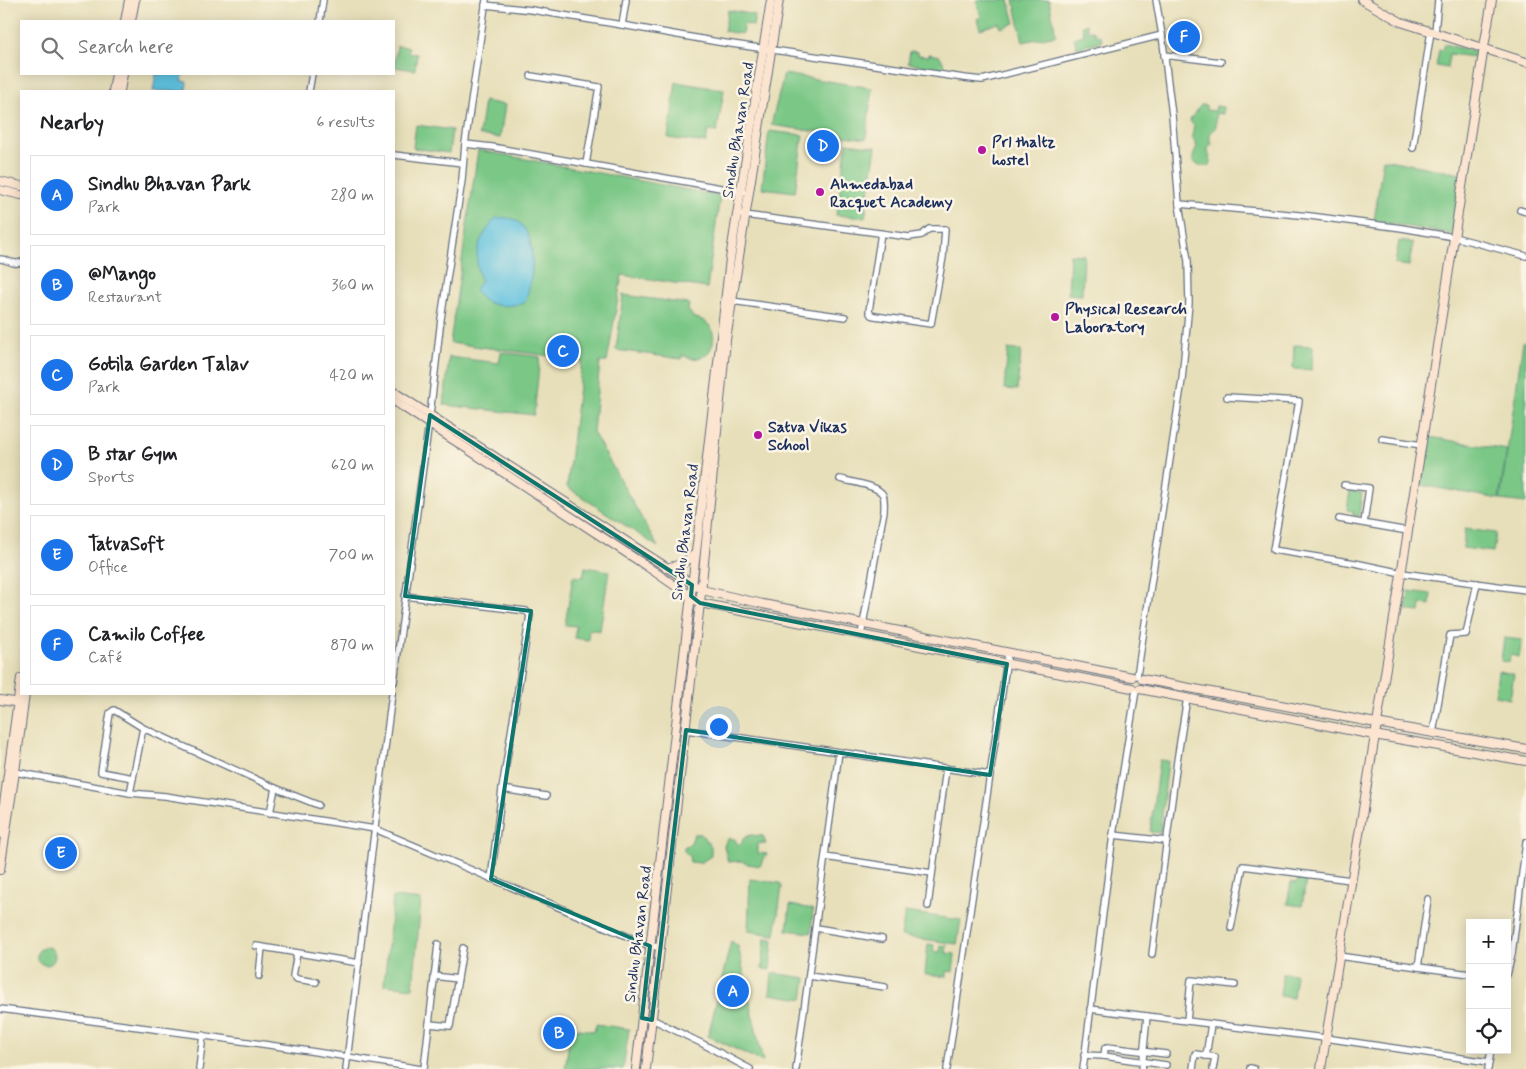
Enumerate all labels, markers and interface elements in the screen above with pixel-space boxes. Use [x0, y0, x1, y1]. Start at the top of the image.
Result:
pin: F [1168, 18, 1200, 56]
search box [20, 20, 395, 75]
icon: search [38, 34, 66, 62]
text: Search here [78, 35, 174, 60]
street label: Sindhu Bhavan Road [717, 61, 760, 200]
text: Nearby [40, 109, 104, 137]
text: 6 results [316, 112, 375, 133]
pin: D [807, 127, 839, 165]
place label: Prl thaltz hostel [992, 132, 1056, 171]
marker: Prl thaltz hostel [976, 144, 988, 156]
text: Sindhu Bhavan Park [88, 172, 251, 197]
place label: Ahmedabad Racquet Academy [830, 174, 953, 213]
text: A [52, 185, 62, 206]
text: 280 m [331, 185, 374, 206]
marker: Ahmedabad Racquet Academy [814, 186, 826, 198]
text: Park [88, 197, 120, 218]
text: @Mango [88, 262, 156, 287]
text: B [52, 275, 62, 296]
text: 360 m [331, 275, 374, 296]
text: Restaurant [88, 287, 162, 308]
place label: Physical Research Laboratory [1065, 299, 1187, 338]
marker: Physical Research Laboratory [1049, 311, 1061, 323]
pin: C [547, 332, 579, 370]
text: Gotila Garden Talav [88, 352, 249, 377]
text: C [51, 365, 63, 386]
text: 420 m [330, 365, 374, 386]
text: Park [88, 377, 120, 398]
place label: Satva Vikas School [768, 417, 848, 456]
marker: Satva Vikas School [752, 429, 764, 441]
text: B star Gym [88, 442, 178, 467]
text: D [51, 455, 63, 476]
text: 620 m [331, 455, 374, 476]
street label: Sindhu Bhavan Road [667, 463, 704, 602]
text: Sports [88, 467, 134, 488]
text: TatvaSoft [88, 532, 165, 557]
text: E [52, 545, 62, 566]
text: 700 m [328, 545, 374, 566]
text: Office [88, 557, 128, 578]
text: Camilo Coffee [88, 622, 205, 647]
text: F [53, 635, 61, 656]
text: 870 m [330, 635, 374, 656]
text: Café [88, 647, 122, 668]
your location [706, 714, 732, 740]
pin: E [45, 834, 77, 872]
street label: Sindhu Bhavan Road [620, 865, 657, 1004]
map controls [1466, 919, 1511, 1054]
button: + [1466, 919, 1511, 964]
button: − [1466, 964, 1511, 1009]
pin: A [717, 972, 749, 1010]
button: locate [1466, 1009, 1511, 1054]
pin: B [543, 1014, 575, 1052]

